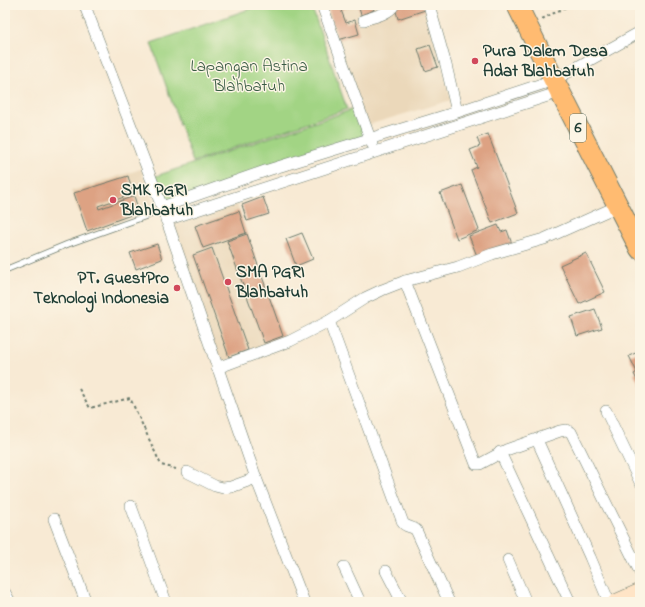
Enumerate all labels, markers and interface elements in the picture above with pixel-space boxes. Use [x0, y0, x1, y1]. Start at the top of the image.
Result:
place label: Pura Dalem Desa Adat Blahbatuh [483, 39, 608, 84]
park label: Lapangan Astina Blahbatuh [190, 54, 308, 99]
marker: Pura Dalem Desa Adat Blahbatuh [470, 56, 480, 66]
road number: 6 [570, 114, 586, 142]
place label: SMK PGRI Blahbatuh [120, 178, 193, 223]
marker: SMK PGRI Blahbatuh [108, 195, 118, 205]
place label: SMA PGRI Blahbatuh [235, 260, 308, 305]
place label: PT. GuestPro Teknologi Indonesia [33, 266, 169, 313]
marker: SMA PGRI Blahbatuh [223, 277, 233, 287]
marker: PT. GuestPro Teknologi Indonesia [172, 283, 182, 293]

